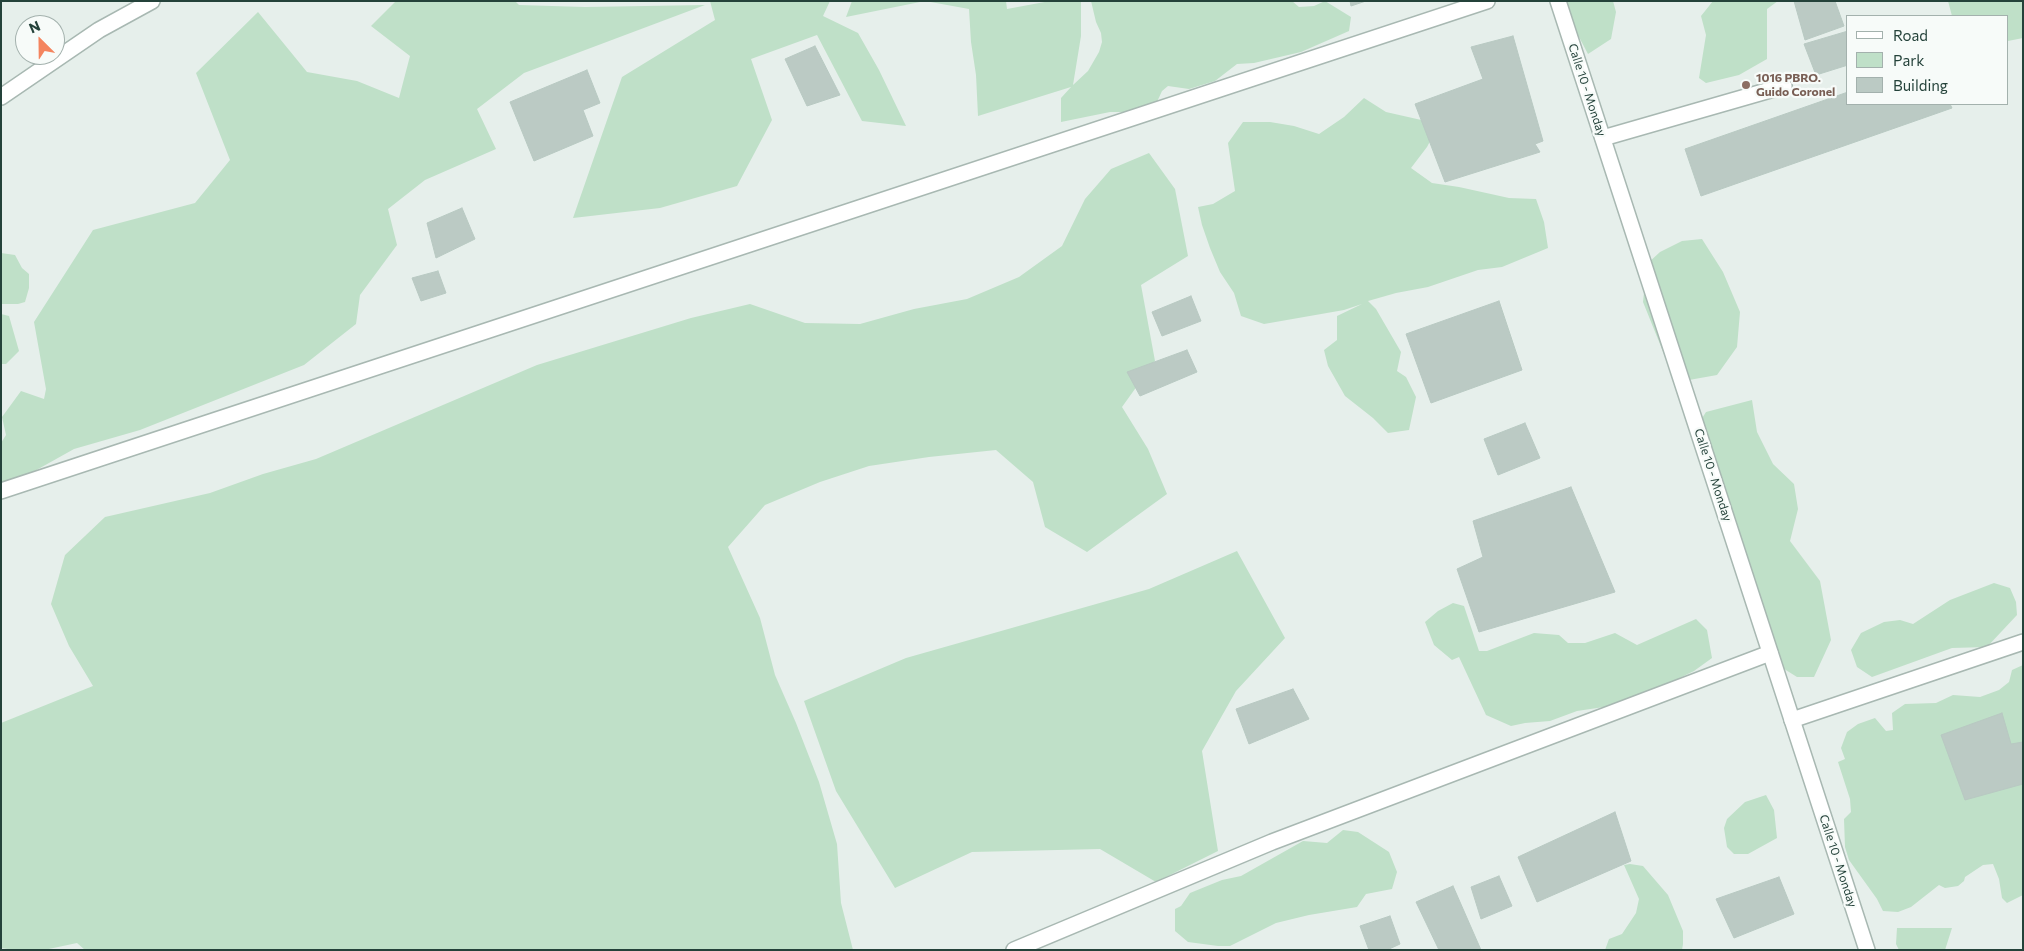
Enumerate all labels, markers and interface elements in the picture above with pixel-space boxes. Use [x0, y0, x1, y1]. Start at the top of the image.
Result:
north arrow [15, 15, 65, 65]
legend [1846, 15, 2009, 105]
text: N [26, 17, 42, 37]
text: Road [1893, 26, 1928, 44]
street label: Calle 10 - Monday [1565, 42, 1609, 138]
text: Park [1893, 51, 1924, 69]
place label: 1016 PBRO. Guido Coronel [1756, 71, 1835, 99]
text: Building [1893, 76, 1948, 94]
marker: 1016 PBRO. Guido Coronel [1740, 79, 1752, 91]
street label: Calle 10 - Monday [1691, 427, 1735, 523]
street label: Calle 10 - Monday [1816, 813, 1860, 909]

